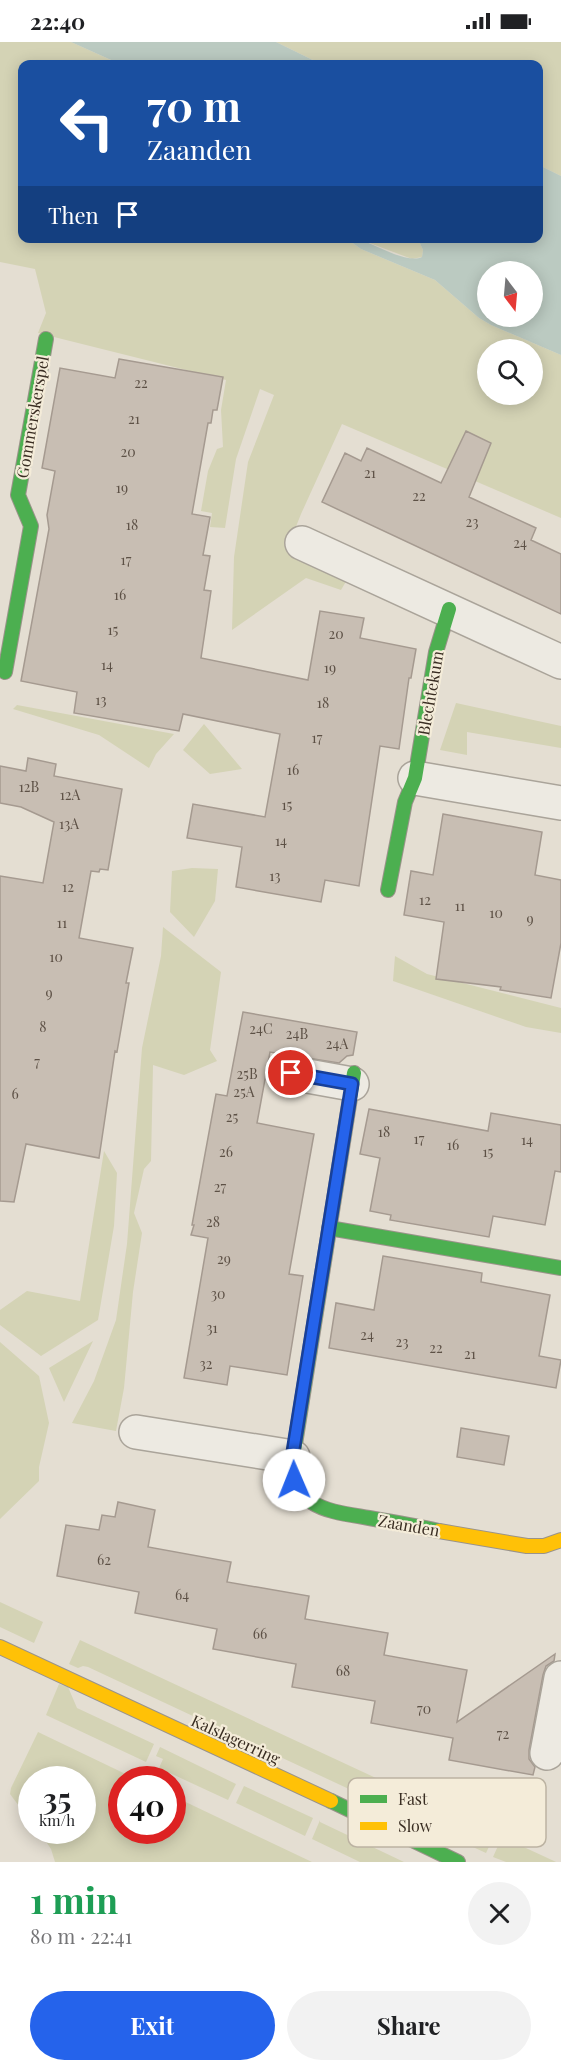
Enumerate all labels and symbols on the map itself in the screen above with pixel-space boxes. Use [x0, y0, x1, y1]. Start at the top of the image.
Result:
north arrow [477, 261, 543, 327]
street label: Gommerskerspel [11, 354, 53, 480]
house number: 22 [134, 373, 148, 392]
house number: 21 [128, 409, 140, 428]
house number: 20 [120, 442, 136, 461]
house number: 21 [364, 463, 376, 482]
house number: 19 [116, 478, 128, 497]
house number: 22 [412, 486, 426, 505]
house number: 23 [465, 512, 479, 531]
house number: 18 [126, 515, 138, 534]
house number: 24 [513, 533, 527, 552]
house number: 17 [121, 550, 132, 569]
house number: 16 [114, 585, 126, 604]
house number: 15 [108, 620, 119, 639]
house number: 20 [328, 624, 344, 643]
street label: Blechtekum [412, 649, 448, 737]
house number: 14 [101, 655, 113, 674]
house number: 19 [324, 658, 336, 677]
house number: 13 [95, 690, 107, 709]
house number: 18 [317, 693, 329, 712]
house number: 17 [312, 728, 323, 747]
house number: 16 [287, 760, 299, 779]
house number: 12B [19, 777, 40, 796]
house number: 12A [60, 785, 81, 804]
house number: 15 [282, 795, 293, 814]
house number: 13A [59, 814, 79, 833]
house number: 14 [275, 831, 287, 850]
house number: 13 [269, 866, 281, 885]
house number: 12 [62, 877, 74, 896]
house number: 12 [419, 890, 431, 909]
house number: 11 [455, 896, 465, 915]
house number: 10 [489, 903, 503, 922]
house number: 9 [526, 909, 534, 928]
house number: 11 [57, 913, 67, 932]
house number: 10 [49, 947, 63, 966]
house number: 9 [45, 983, 53, 1002]
house number: 8 [39, 1017, 47, 1036]
house number: 24C [249, 1019, 273, 1038]
house number: 24B [286, 1024, 308, 1043]
house number: 24A [326, 1034, 348, 1053]
pin [265, 1047, 316, 1098]
house number: 7 [34, 1052, 40, 1071]
house number: 25B [236, 1064, 258, 1083]
house number: 25A [233, 1082, 255, 1101]
house number: 6 [11, 1084, 19, 1103]
house number: 25 [226, 1107, 238, 1126]
house number: 18 [378, 1122, 390, 1141]
house number: 17 [414, 1129, 425, 1148]
house number: 14 [521, 1130, 533, 1149]
house number: 16 [447, 1135, 459, 1154]
house number: 26 [219, 1142, 233, 1161]
house number: 15 [483, 1142, 494, 1161]
house number: 27 [214, 1177, 227, 1196]
house number: 28 [206, 1212, 220, 1231]
house number: 29 [217, 1249, 231, 1268]
house number: 30 [211, 1284, 225, 1303]
house number: 31 [206, 1318, 218, 1337]
house number: 24 [360, 1325, 374, 1344]
house number: 23 [395, 1332, 409, 1351]
house number: 22 [429, 1338, 443, 1357]
house number: 21 [464, 1344, 476, 1363]
house number: 32 [199, 1354, 213, 1373]
position arrow [262, 1448, 326, 1512]
street label: Zaanden [377, 1509, 442, 1541]
house number: 62 [97, 1550, 111, 1569]
house number: 64 [175, 1585, 189, 1604]
house number: 66 [253, 1624, 267, 1643]
house number: 68 [336, 1661, 350, 1680]
house number: 70 [417, 1699, 431, 1718]
street label: Kalslagerring [188, 1709, 284, 1769]
house number: 72 [497, 1724, 509, 1743]
speed limit sign: 40 [108, 1766, 186, 1844]
legend [348, 1778, 546, 1847]
text: Fast [398, 1788, 428, 1809]
text: Slow [398, 1815, 433, 1836]

